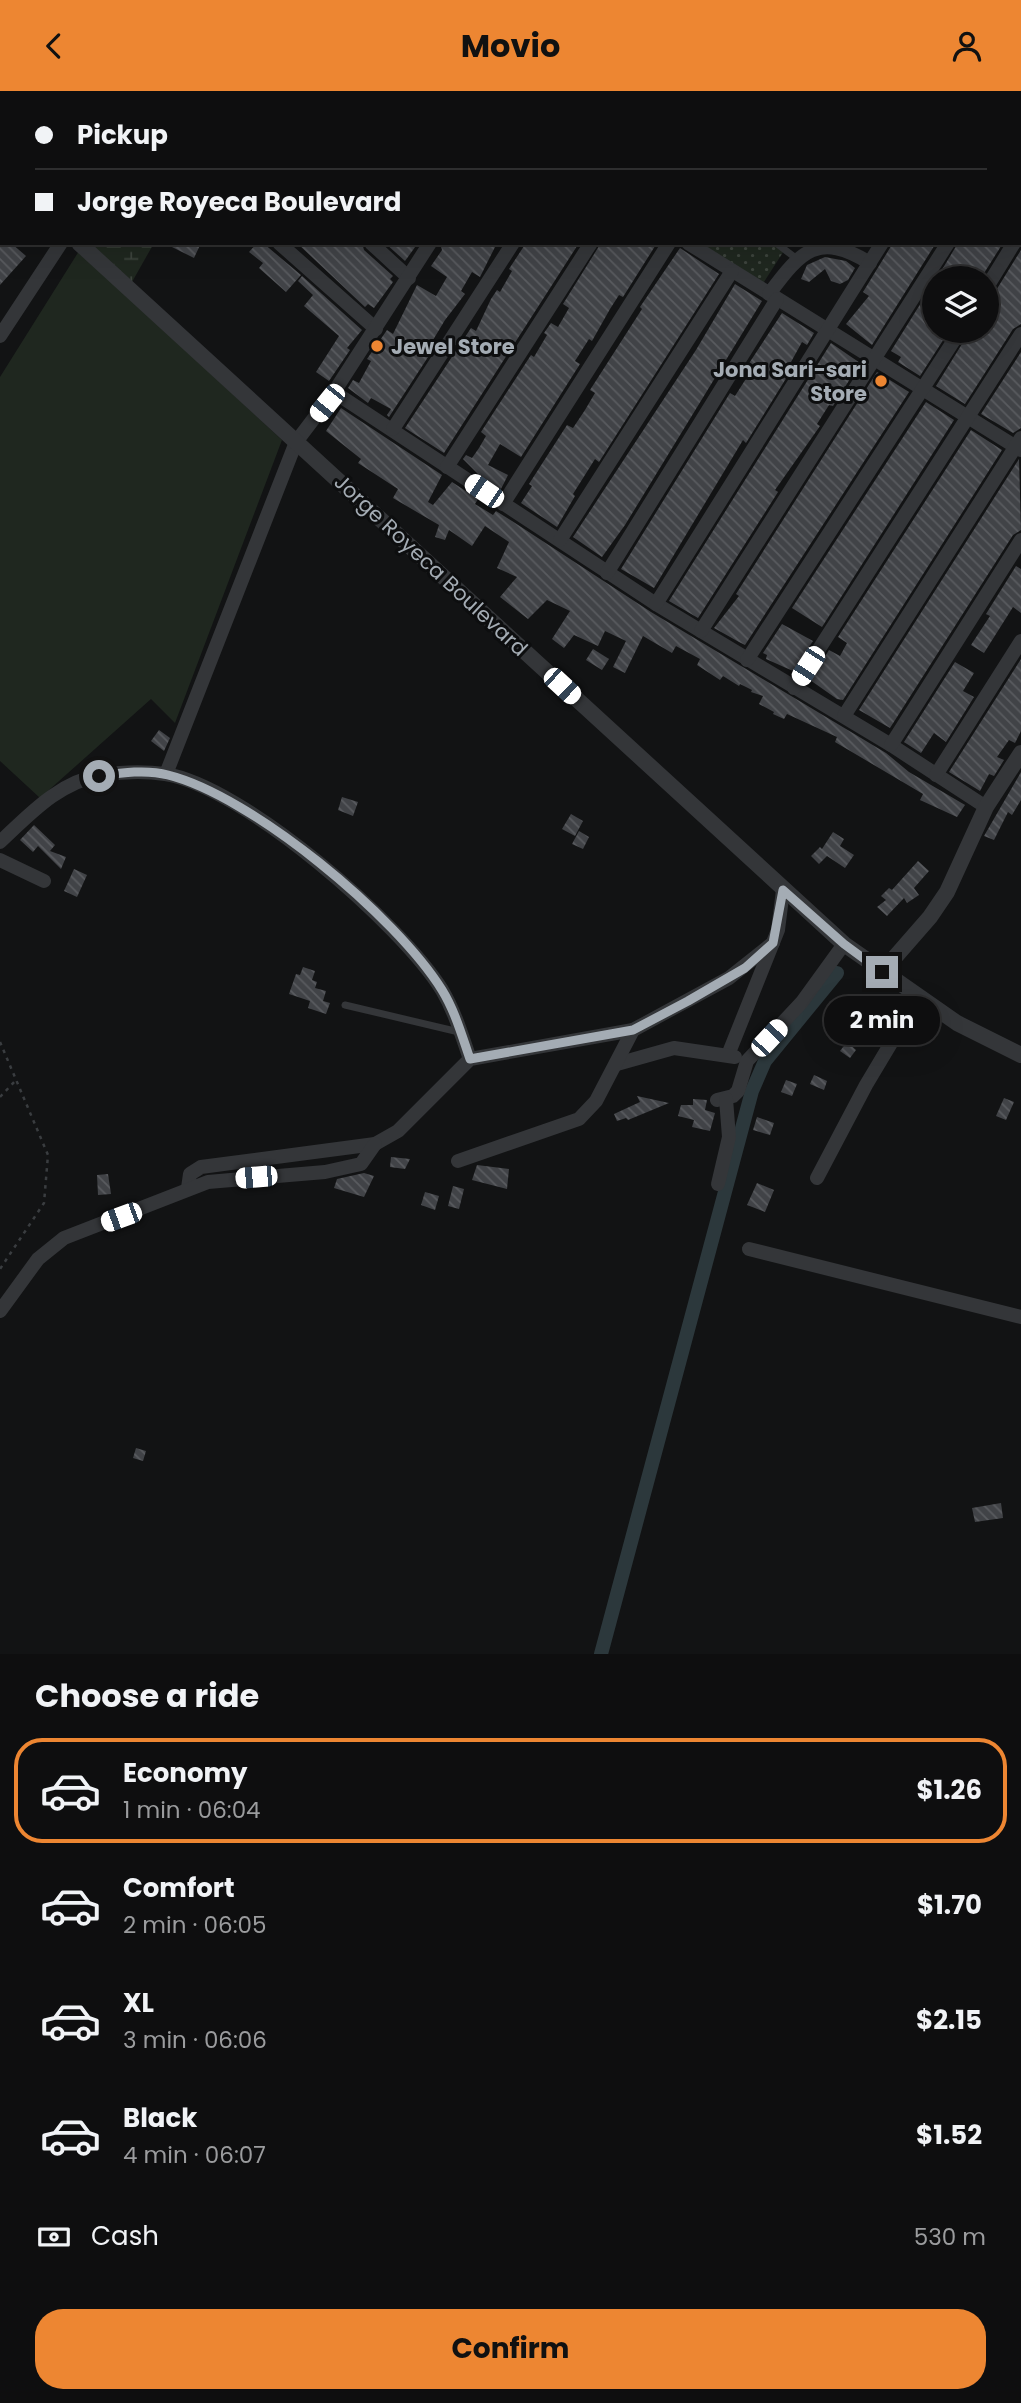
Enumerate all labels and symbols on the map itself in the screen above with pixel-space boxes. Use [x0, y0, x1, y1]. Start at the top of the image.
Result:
place label: Jewel Store [391, 332, 515, 361]
marker: Jewel Store [369, 338, 385, 354]
place label: Jona Sari-sari Store [713, 355, 867, 408]
marker: Jona Sari-sari Store [873, 373, 889, 389]
car [306, 380, 349, 426]
street label: Jorge Royeca Boulevard [328, 468, 534, 662]
car [461, 471, 508, 511]
car [788, 643, 829, 689]
car [540, 664, 585, 708]
route start [83, 760, 115, 792]
route end [866, 956, 898, 988]
callout: 2 min [824, 997, 940, 1045]
car [747, 1015, 792, 1061]
car [235, 1165, 278, 1189]
car [98, 1200, 145, 1234]

